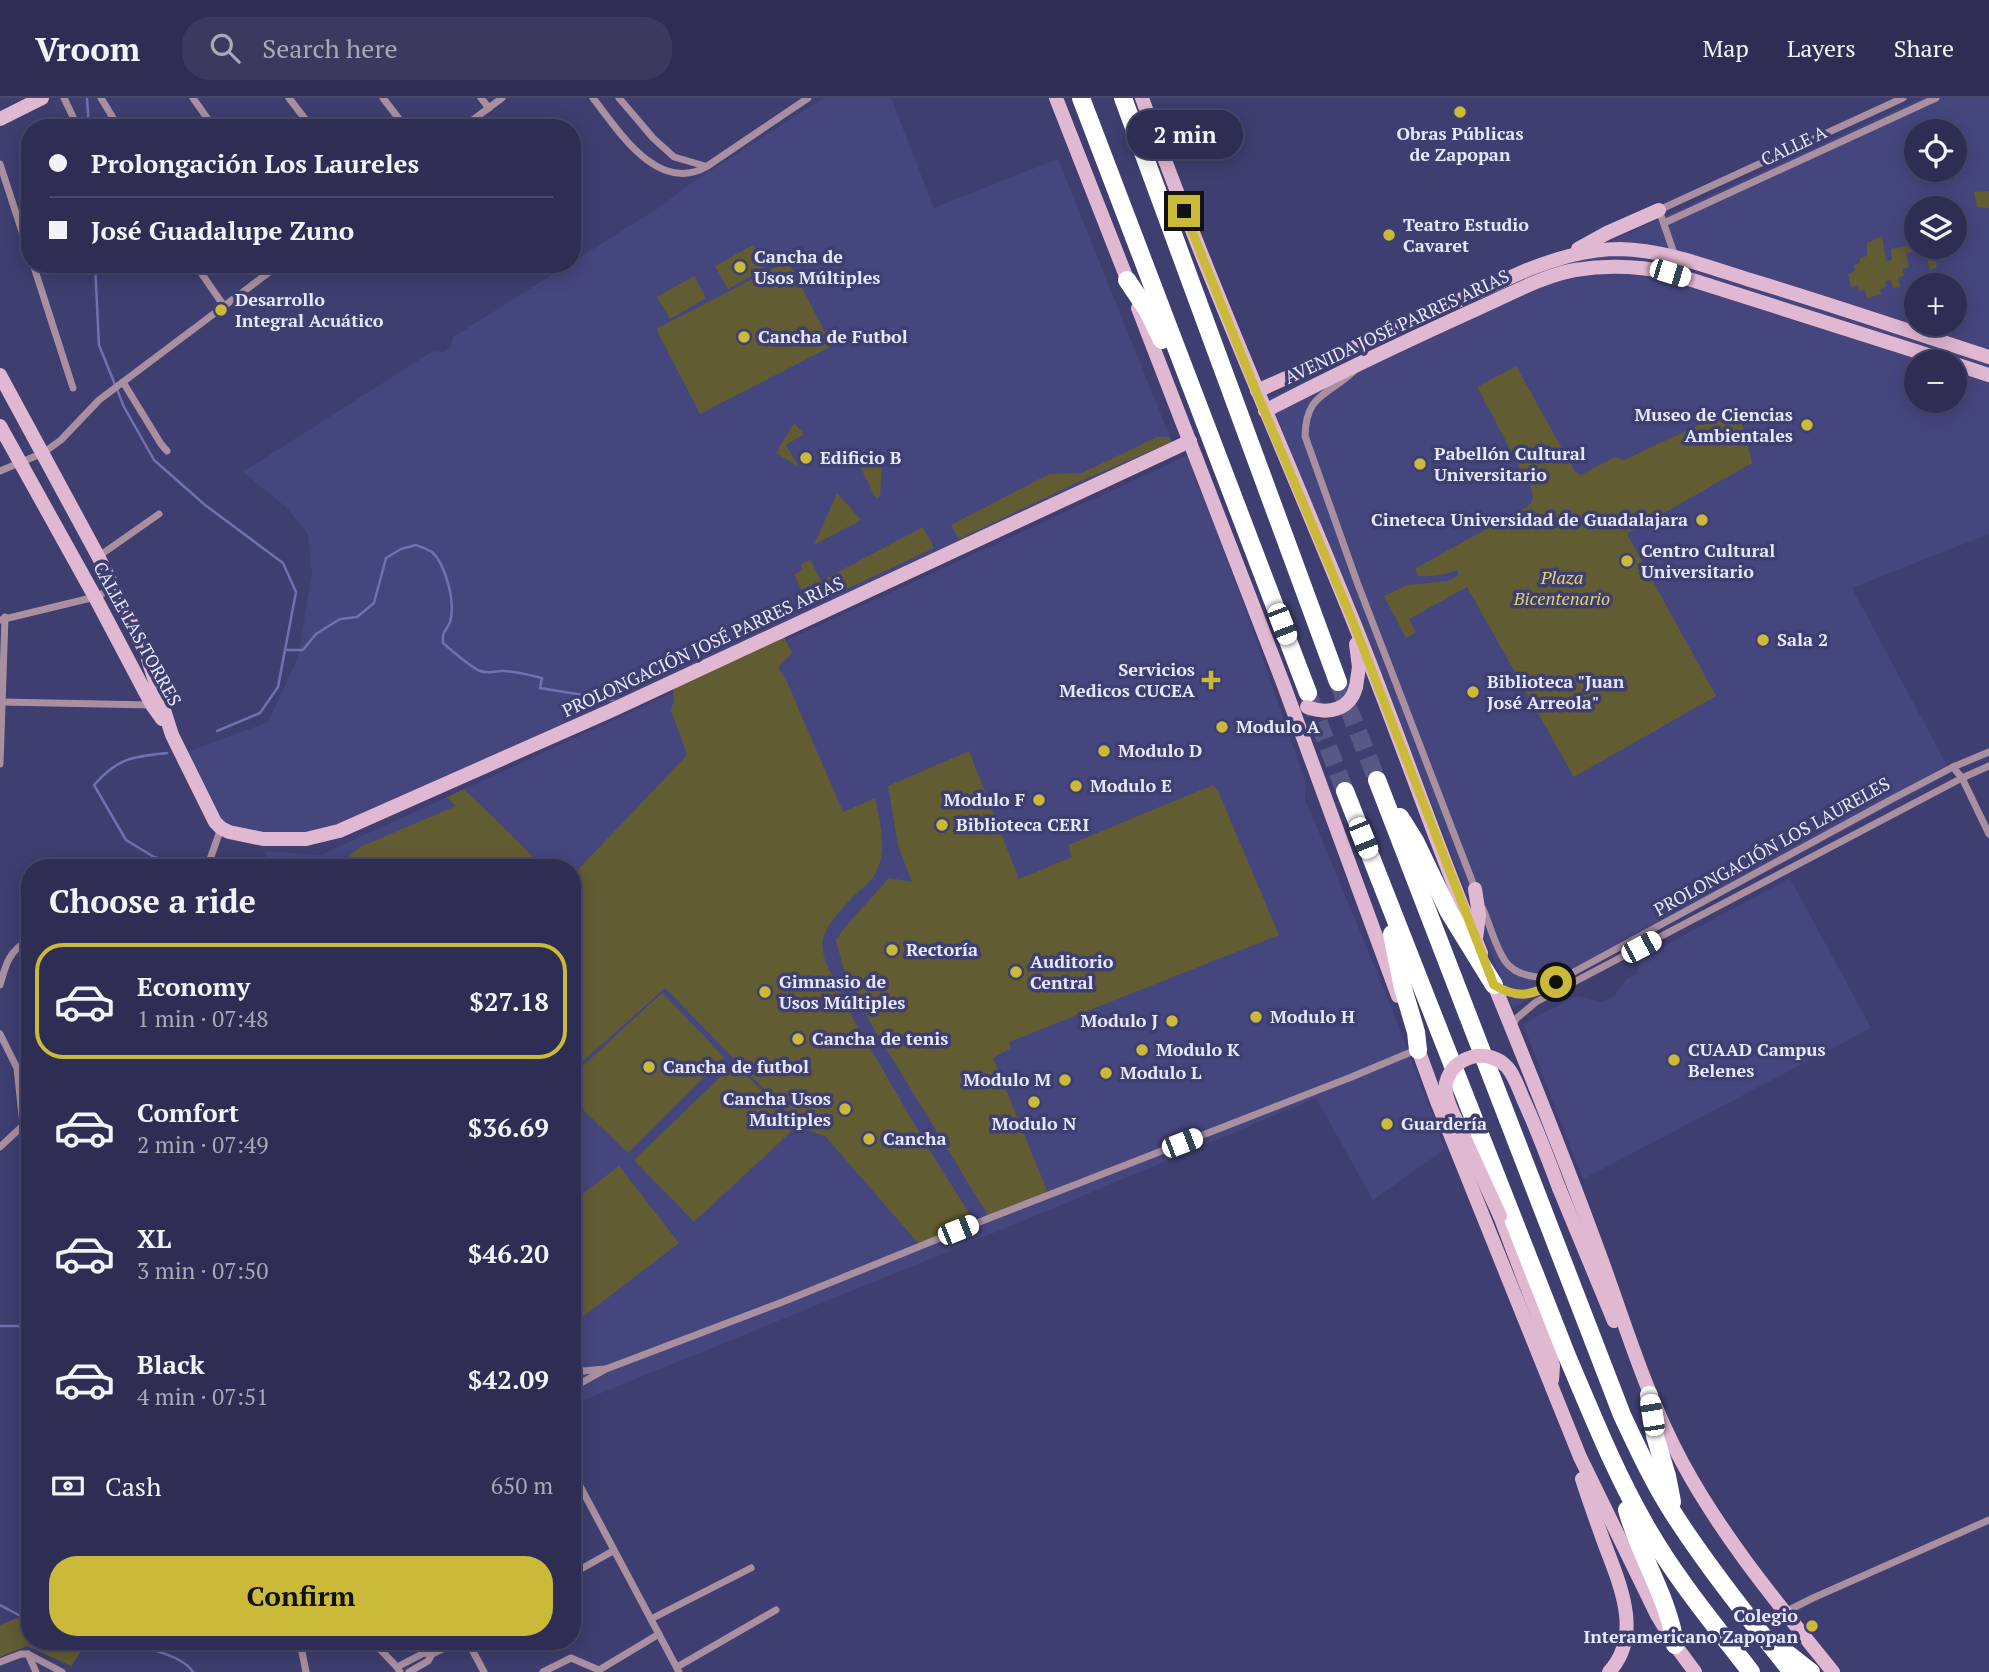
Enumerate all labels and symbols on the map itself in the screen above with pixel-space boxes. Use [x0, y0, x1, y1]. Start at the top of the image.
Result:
marker: Obras Públicas de Zapopan [1452, 104, 1468, 120]
callout: 2 min [1126, 109, 1242, 158]
street label: CALLE A [1757, 119, 1831, 171]
place label: Obras Públicas de Zapopan [1396, 121, 1524, 166]
route end [1168, 195, 1200, 227]
place label: Teatro Estudio Cavaret [1403, 212, 1529, 257]
marker: Teatro Estudio Cavaret [1381, 227, 1397, 243]
place label: Cancha de Usos Múltiples [754, 244, 881, 289]
car [1647, 257, 1694, 289]
marker: Cancha de Usos Múltiples [732, 259, 748, 275]
street label: AVENIDA JOSÉ PARRES ARIAS [1280, 263, 1513, 389]
place label: Desarrollo Integral Acuático [235, 287, 384, 332]
marker: Desarrollo Integral Acuático [213, 302, 229, 318]
place label: Cancha de Futbol [758, 324, 908, 348]
marker: Cancha de Futbol [736, 329, 752, 345]
place label: Museo de Ciencias Ambientales [1635, 402, 1793, 447]
marker: Museo de Ciencias Ambientales [1799, 417, 1815, 433]
place label: Pabellón Cultural Universitario [1434, 441, 1586, 486]
place label: Edificio B [820, 445, 902, 469]
marker: Edificio B [798, 450, 814, 466]
marker: Pabellón Cultural Universitario [1412, 456, 1428, 472]
place label: Cineteca Universidad de Guadalajara [1371, 507, 1688, 531]
marker: Cineteca Universidad de Guadalajara [1694, 512, 1710, 528]
place label: Centro Cultural Universitario [1641, 538, 1775, 583]
marker: Centro Cultural Universitario [1619, 553, 1635, 569]
street label: CALLE LAS TORRES [88, 557, 187, 710]
park label: Plaza Bicentenario [1513, 565, 1610, 610]
street label: PROLONGACIÓN JOSÉ PARRES ARIAS [558, 570, 847, 722]
car [1265, 601, 1300, 647]
place label: Sala 2 [1777, 627, 1828, 651]
marker: Sala 2 [1755, 632, 1771, 648]
place label: Servicios Medicos CUCEA [1059, 657, 1196, 702]
place label: Biblioteca "Juan José Arreola" [1487, 669, 1625, 714]
marker: Servicios Medicos CUCEA [1201, 670, 1221, 690]
marker: Biblioteca "Juan José Arreola" [1465, 684, 1481, 700]
place label: Modulo A [1236, 714, 1321, 738]
marker: Modulo A [1214, 719, 1230, 735]
place label: Modulo D [1118, 738, 1202, 762]
marker: Modulo D [1096, 743, 1112, 759]
street label: PROLONGACIÓN LOS LAURELES [1649, 771, 1894, 921]
place label: Modulo E [1090, 773, 1172, 797]
marker: Modulo E [1068, 778, 1084, 794]
place label: Modulo F [944, 787, 1025, 811]
marker: Modulo F [1031, 792, 1047, 808]
place label: Biblioteca CERI [956, 812, 1089, 836]
car [1346, 815, 1381, 861]
marker: Biblioteca CERI [934, 817, 950, 833]
car [1618, 928, 1665, 966]
place label: Rectoría [906, 937, 978, 961]
marker: Rectoría [884, 942, 900, 958]
place label: Auditorio Central [1030, 949, 1114, 994]
marker: Auditorio Central [1008, 964, 1024, 980]
route start [1540, 966, 1572, 998]
place label: Gimnasio de Usos Múltiples [779, 969, 906, 1014]
marker: Gimnasio de Usos Múltiples [757, 984, 773, 1000]
place label: Modulo H [1270, 1004, 1355, 1028]
place label: Modulo J [1080, 1008, 1158, 1032]
marker: Modulo H [1248, 1009, 1264, 1025]
marker: Modulo J [1164, 1013, 1180, 1029]
place label: Cancha de tenis [812, 1026, 948, 1050]
marker: Cancha de tenis [790, 1031, 806, 1047]
place label: Modulo K [1156, 1037, 1240, 1061]
place label: CUAAD Campus Belenes [1688, 1037, 1826, 1082]
marker: Modulo K [1134, 1042, 1150, 1058]
marker: CUAAD Campus Belenes [1666, 1052, 1682, 1068]
place label: Cancha de futbol [663, 1054, 809, 1078]
marker: Cancha de futbol [641, 1059, 657, 1075]
place label: Modulo L [1120, 1060, 1202, 1084]
marker: Modulo L [1098, 1065, 1114, 1081]
place label: Modulo M [963, 1067, 1051, 1091]
marker: Modulo M [1057, 1072, 1073, 1088]
place label: Cancha Usos Multiples [723, 1086, 831, 1131]
marker: Modulo N [1026, 1094, 1042, 1110]
marker: Cancha Usos Multiples [837, 1101, 853, 1117]
place label: Modulo N [992, 1111, 1077, 1135]
place label: Guardería [1401, 1111, 1487, 1135]
marker: Guardería [1379, 1116, 1395, 1132]
place label: Cancha [883, 1126, 947, 1150]
car [1159, 1126, 1206, 1160]
marker: Cancha [861, 1131, 877, 1147]
car [935, 1212, 982, 1248]
car [1639, 1393, 1666, 1437]
place label: Colegio Interamericano Zapopan [1583, 1603, 1798, 1648]
marker: Colegio Interamericano Zapopan [1804, 1618, 1820, 1634]

